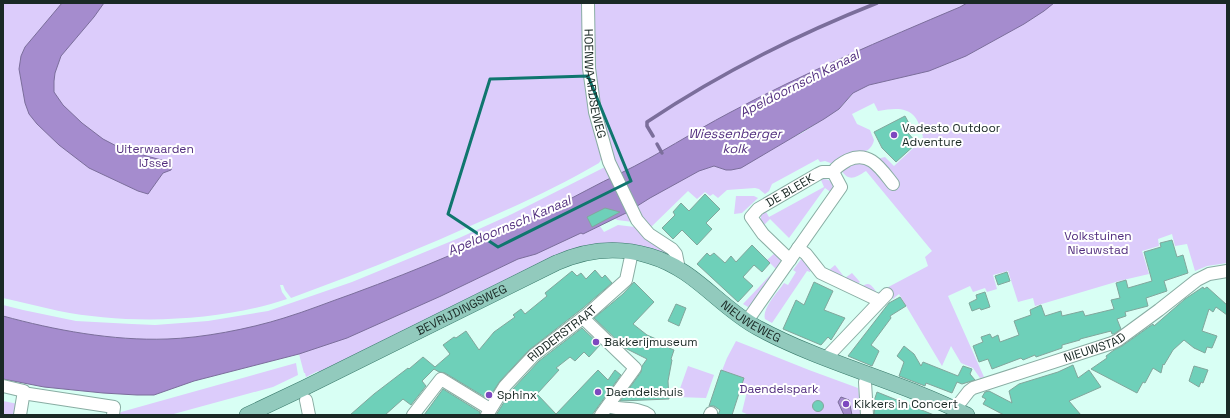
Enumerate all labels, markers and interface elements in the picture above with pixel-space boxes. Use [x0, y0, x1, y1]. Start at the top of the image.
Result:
street label: HOENWAARDSEWEG [580, 28, 610, 140]
water label: Apeldoornsch Kanaal [736, 45, 864, 121]
place label: Vadesto Outdoor Adventure [902, 120, 1001, 150]
water label: Wiessenberger kolk [688, 125, 784, 157]
marker: Vadesto Outdoor Adventure [889, 130, 899, 140]
park label: Uiterwaarden IJssel [116, 141, 194, 171]
street label: DE BLEEK [763, 170, 818, 211]
water label: Apeldoornsch Kanaal [445, 191, 575, 259]
park label: Volkstuinen Nieuwstad [1064, 228, 1132, 258]
street label: BEVRIJDINGSWEG [414, 281, 510, 339]
street label: NIEUWEWEG [717, 297, 784, 346]
street label: RIDDERSTRAAT [524, 302, 600, 365]
street label: NIEUWSTAD [1062, 329, 1129, 366]
place label: Bakkerijmuseum [604, 334, 698, 350]
marker: Bakkerijmuseum [591, 337, 601, 347]
park label: Daendelspark [740, 381, 819, 397]
place label: Daendelshuis [606, 384, 683, 400]
place label: Sphinx [497, 387, 537, 403]
marker: Daendelshuis [593, 387, 603, 397]
marker: Sphinx [484, 390, 494, 400]
place label: Kikkers in Concert [854, 396, 958, 412]
marker: Kikkers in Concert [841, 399, 851, 409]

